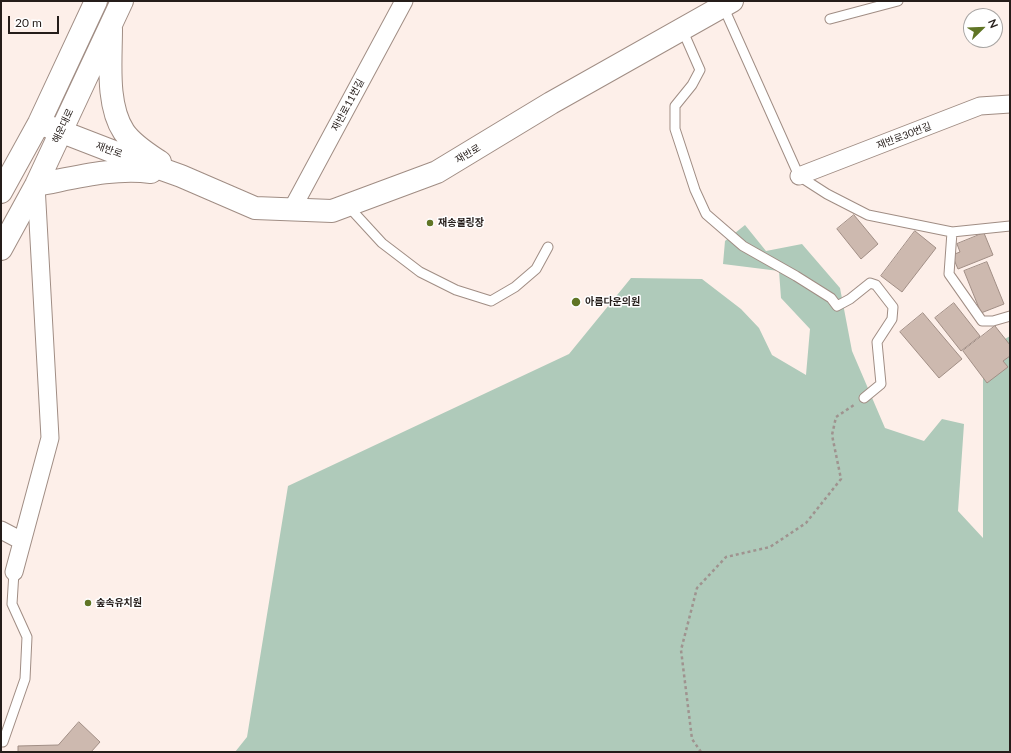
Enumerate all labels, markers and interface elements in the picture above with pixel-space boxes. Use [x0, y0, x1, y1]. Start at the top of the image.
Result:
scale bar [10, 8, 61, 34]
north arrow [963, 8, 1003, 48]
text: 20 m [15, 15, 42, 30]
text: N [986, 17, 1001, 30]
street label: 재반로11번길 [329, 77, 367, 133]
street label: 해운대로 [50, 107, 76, 145]
street label: 재반로30번길 [875, 120, 933, 152]
street label: 재반로 [94, 140, 124, 160]
street label: 재반로 [453, 142, 483, 166]
place label: 재송볼링장 [438, 217, 484, 229]
marker: 재송볼링장 [425, 218, 435, 228]
marker: 아름다운의원 [570, 296, 582, 308]
place label: 아름다운의원 [585, 296, 640, 308]
place label: 숲속유치원 [96, 597, 142, 609]
marker: 숲속유치원 [83, 598, 93, 608]

